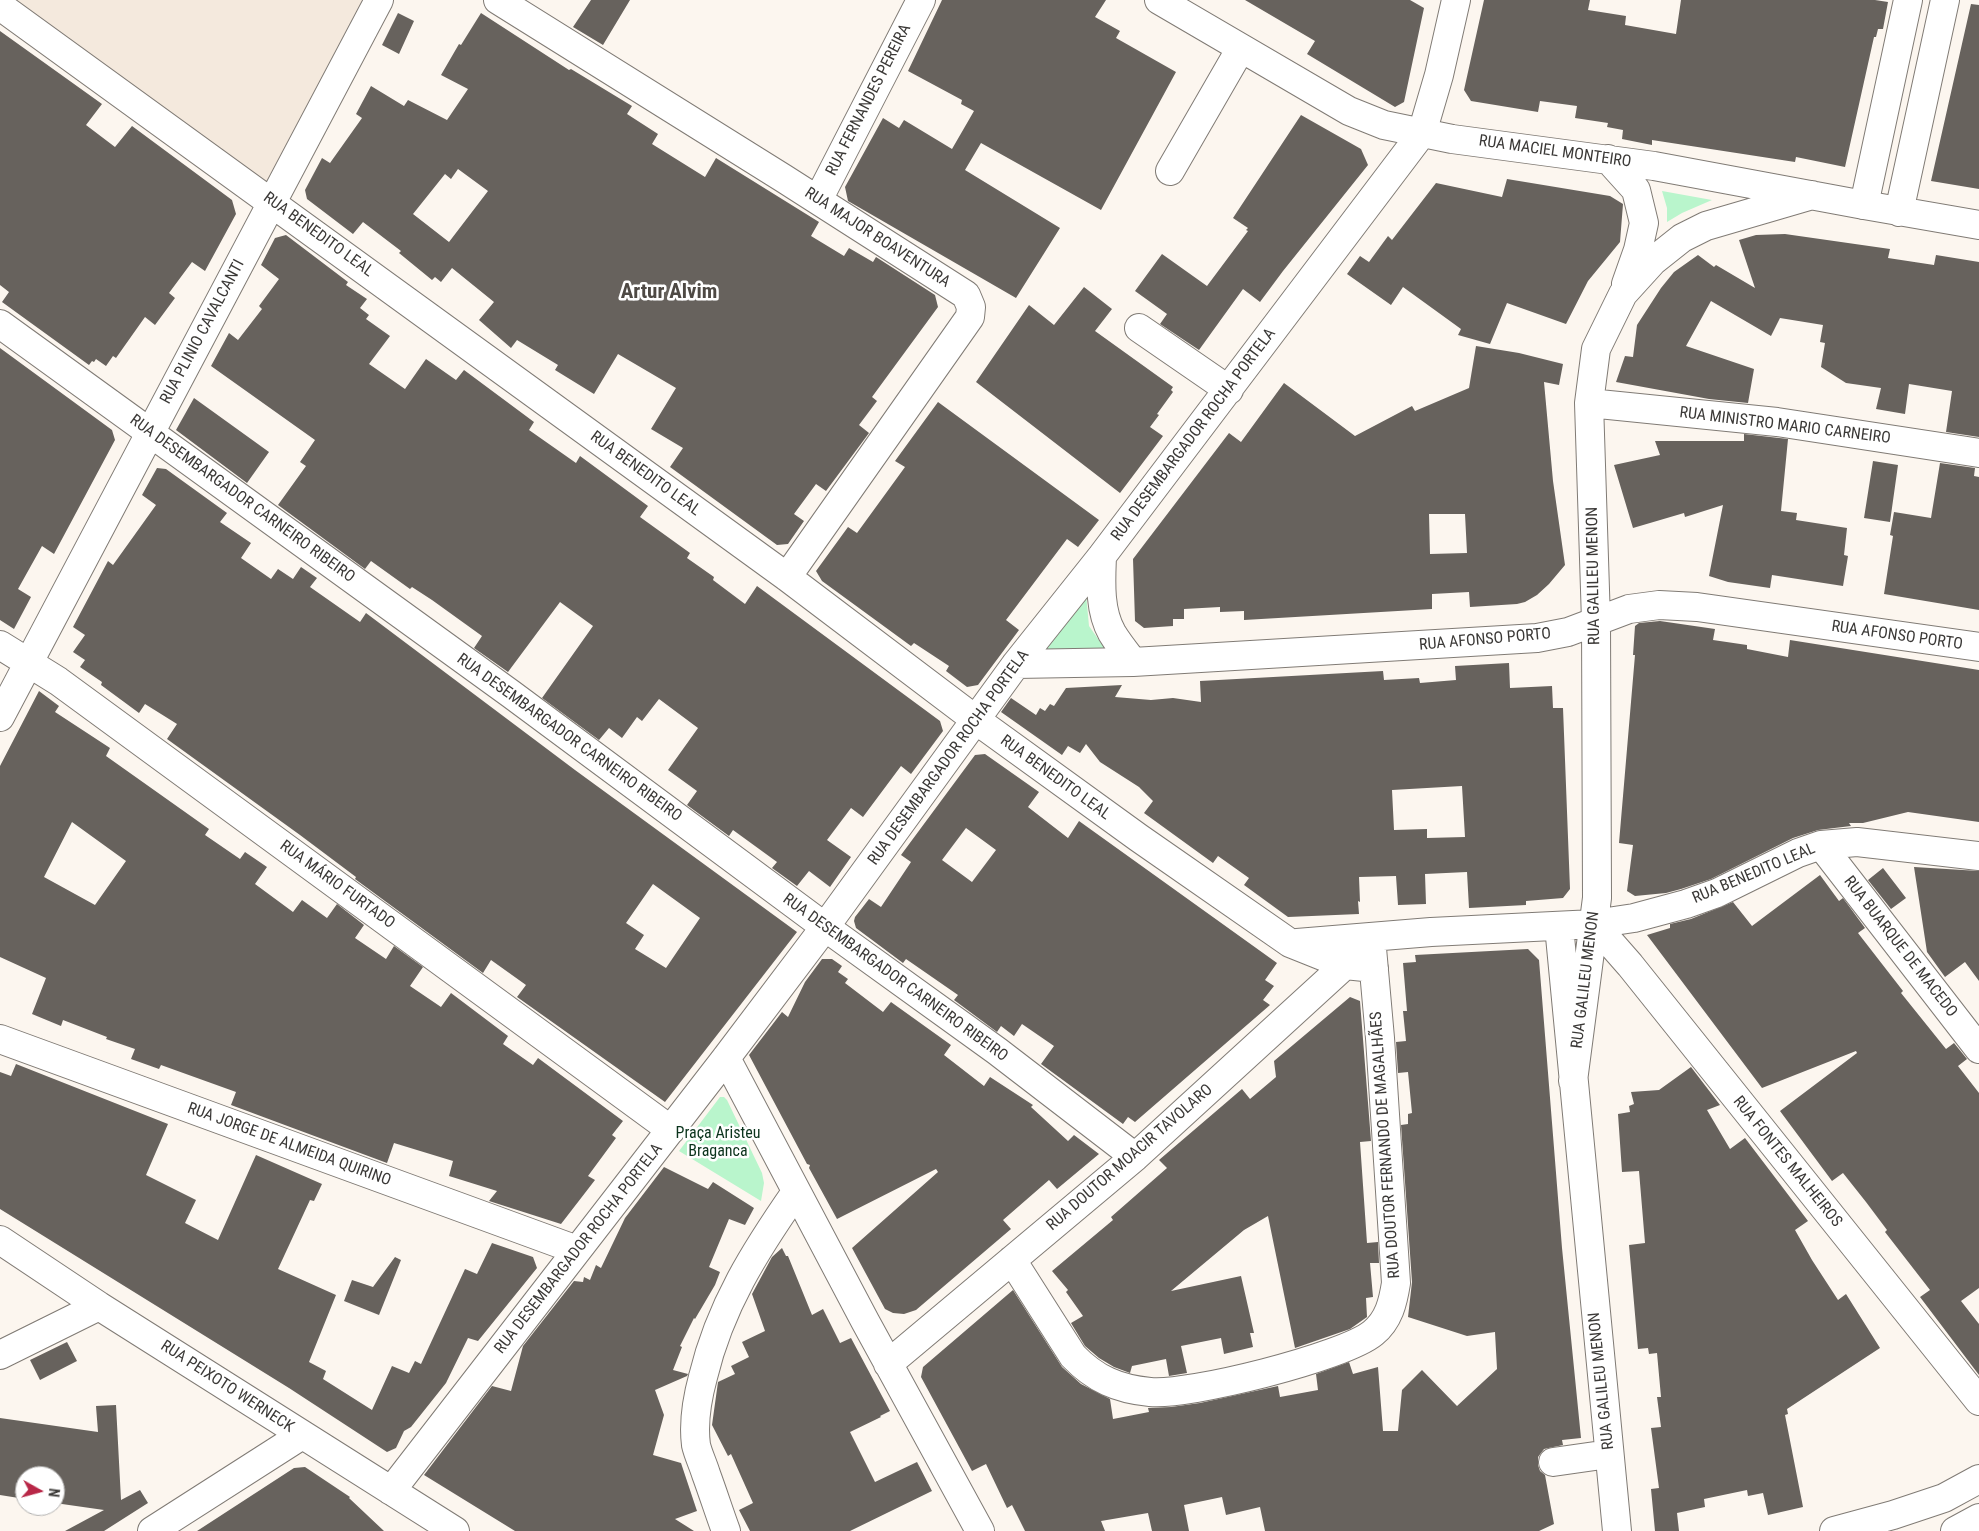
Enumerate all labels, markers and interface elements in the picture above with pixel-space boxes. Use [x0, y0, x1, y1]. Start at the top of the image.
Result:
street label: RUA FERNANDES PEREIRA [822, 21, 916, 179]
street label: RUA MACIEL MONTEIRO [1478, 132, 1632, 172]
street label: RUA MAJOR BOAVENTURA [801, 184, 953, 292]
street label: RUA BENEDITO LEAL [259, 189, 377, 281]
street label: RUA PLINIO CAVALCANTI [157, 257, 249, 407]
district label: Artur Alvim [621, 280, 717, 306]
street label: RUA DESEMBARGADOR ROCHA PORTELA [1108, 325, 1280, 545]
street label: RUA MINISTRO MARIO CARNEIRO [1678, 404, 1892, 448]
street label: RUA DESEMBARGADOR CARNEIRO RIBEIRO [126, 411, 358, 587]
street label: RUA BENEDITO LEAL [586, 428, 704, 520]
street label: RUA GALILEU MENON [1583, 507, 1605, 645]
street label: RUA AFONSO PORTO [1830, 617, 1964, 655]
street label: RUA AFONSO PORTO [1418, 625, 1552, 655]
street label: RUA DESEMBARGADOR ROCHA PORTELA [864, 647, 1034, 869]
street label: RUA DESEMBARGADOR CARNEIRO RIBEIRO [453, 650, 685, 826]
street label: RUA BENEDITO LEAL [996, 732, 1114, 824]
street label: RUA MÁRIO FURTADO [276, 837, 398, 933]
street label: RUA BENEDITO LEAL [1690, 839, 1818, 909]
street label: RUA BUARQUE DE MACEDO [1839, 873, 1961, 1021]
street label: RUA DESEMBARGADOR CARNEIRO RIBEIRO [779, 890, 1011, 1066]
street label: RUA GALILEU MENON [1568, 910, 1604, 1050]
street label: RUA DOUTOR FERNANDO DE MAGALHÃES [1367, 1011, 1405, 1279]
street label: RUA DOUTOR MOACIR TAVOLARO [1043, 1081, 1217, 1235]
street label: RUA FONTES MALHEIROS [1728, 1093, 1846, 1231]
street label: RUA JORGE DE ALMEIDA QUIRINO [185, 1099, 393, 1191]
park label: Praça Aristeu Braganca [676, 1124, 760, 1162]
street label: RUA DESEMBARGADOR ROCHA PORTELA [491, 1140, 667, 1358]
street label: RUA GALILEU MENON [1585, 1311, 1619, 1451]
street label: RUA PEIXOTO WERNECK [157, 1337, 297, 1437]
north arrow [15, 1466, 65, 1516]
text: N [45, 1487, 62, 1498]

